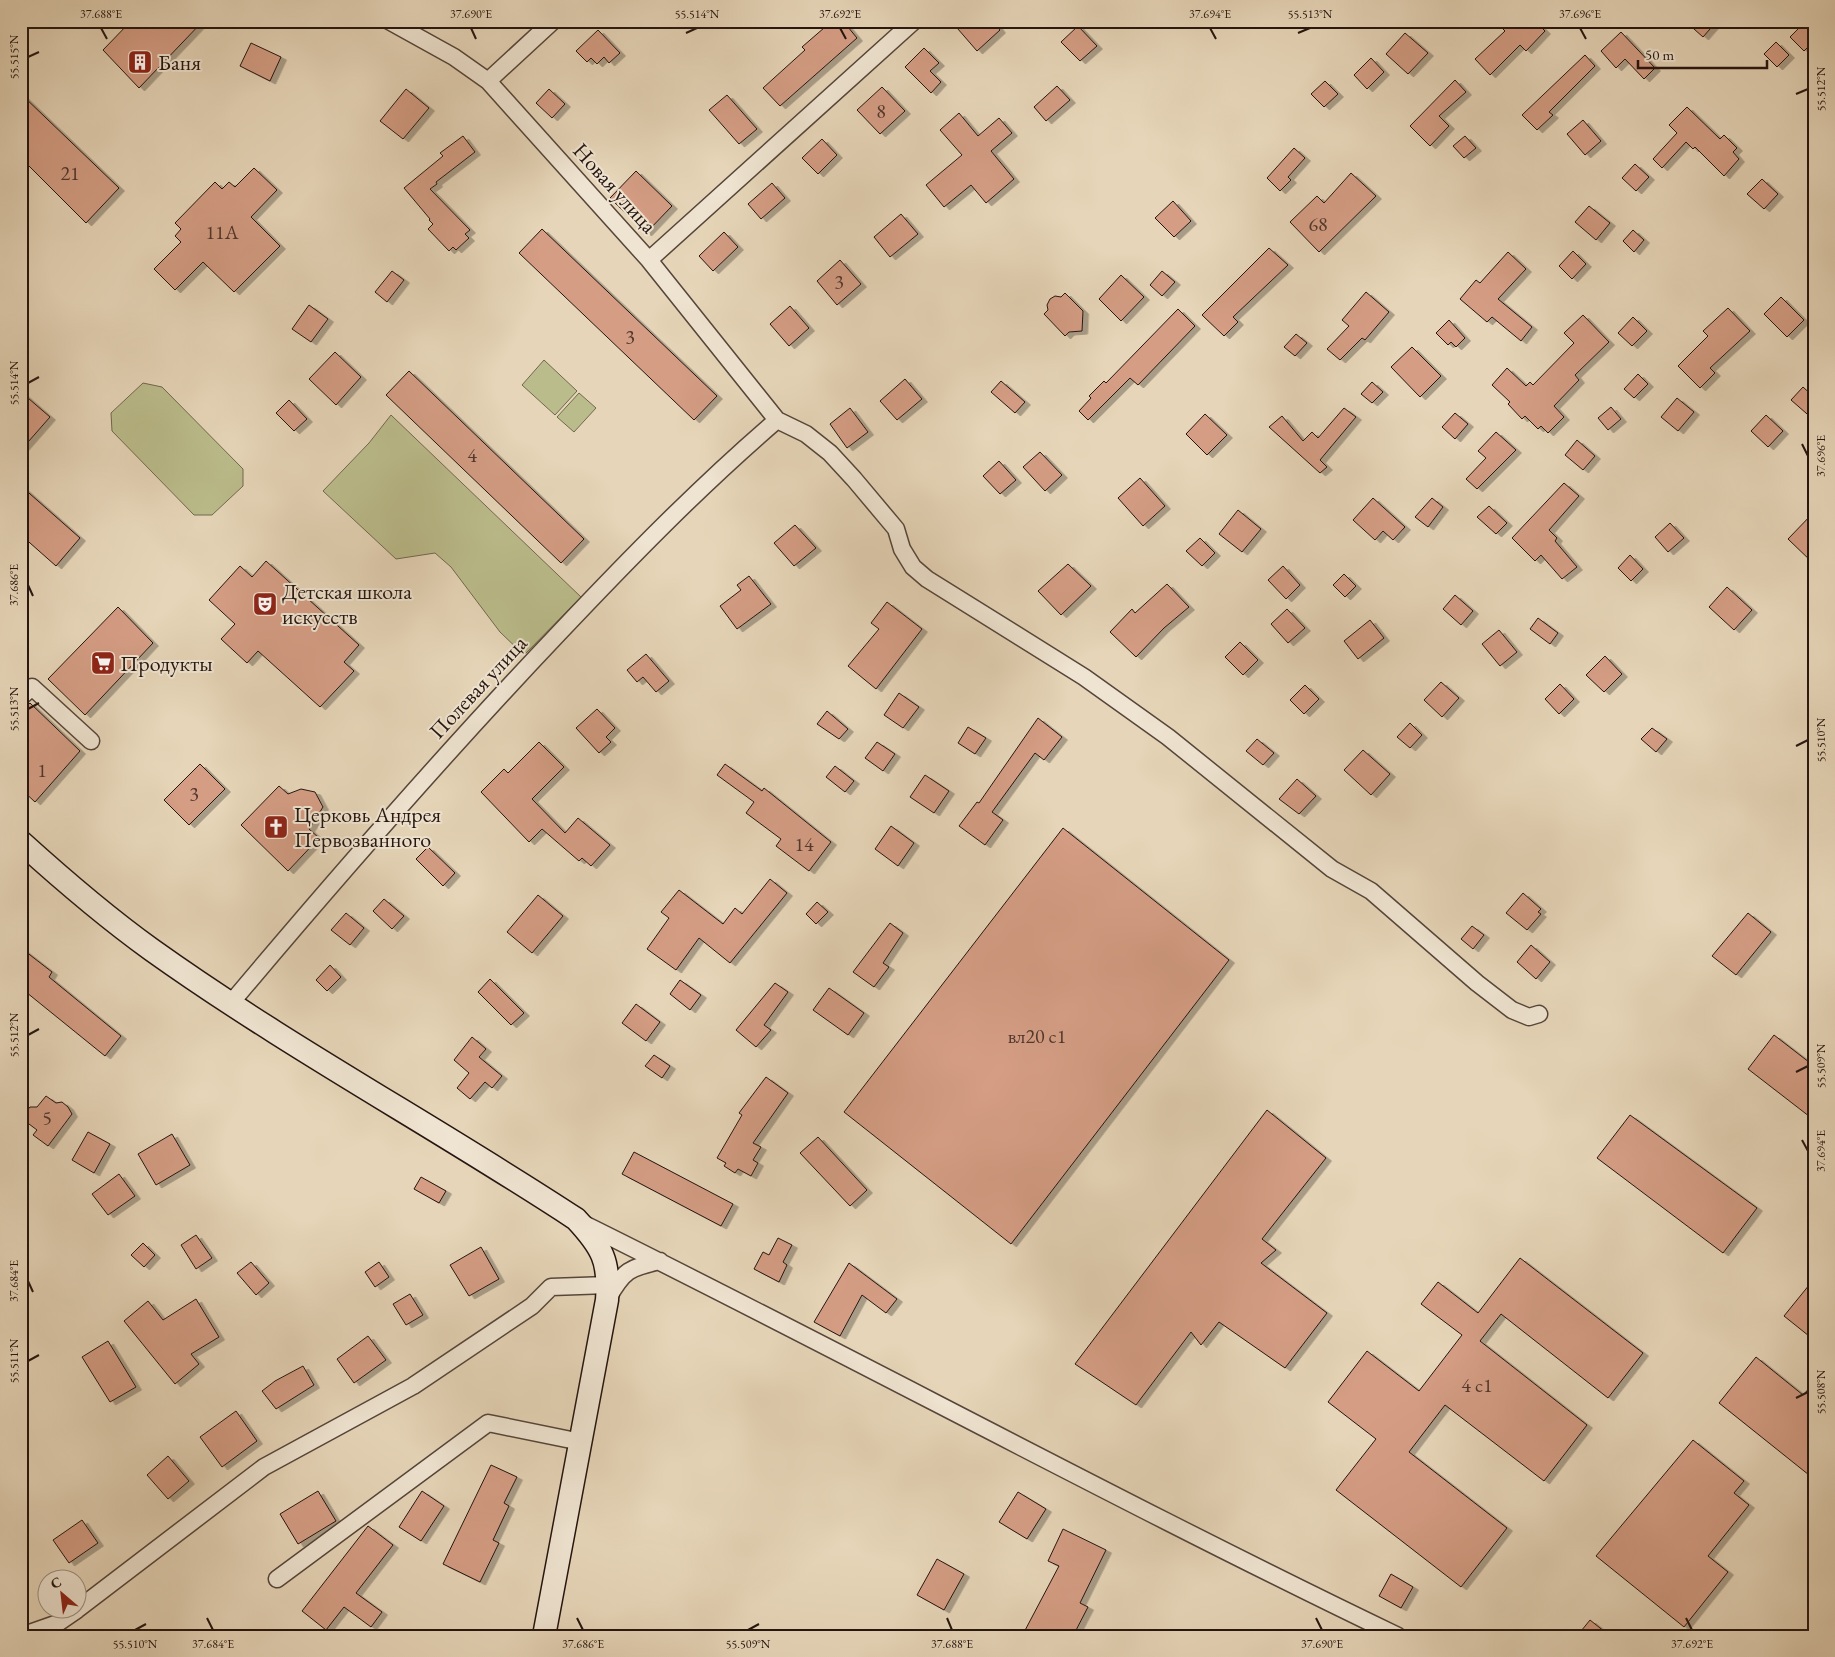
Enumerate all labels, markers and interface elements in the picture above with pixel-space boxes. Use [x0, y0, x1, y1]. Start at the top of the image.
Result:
text: 37.688°E [80, 6, 122, 22]
text: 37.690°E [450, 6, 492, 22]
text: 55.514°N [675, 6, 720, 22]
text: 37.692°E [819, 6, 861, 22]
text: 37.694°E [1189, 6, 1231, 22]
text: 55.513°N [1288, 6, 1333, 22]
text: 37.696°E [1559, 6, 1601, 22]
text: 55.515°N [6, 34, 22, 79]
scale bar [1638, 38, 1766, 70]
text: 50 m [1645, 45, 1674, 64]
place label: Баня [158, 48, 201, 77]
building icon: Баня [127, 49, 153, 75]
text: 55.512°N [1813, 66, 1829, 111]
house number: 8 [876, 98, 886, 124]
street label: Новая улица [567, 137, 664, 240]
house number: 21 [60, 160, 80, 186]
house number: 68 [1308, 211, 1328, 237]
house number: 11А [205, 219, 239, 245]
house number: 3 [834, 269, 844, 295]
house number: 3 [625, 324, 635, 350]
text: 55.514°N [6, 360, 22, 405]
text: 37.696°E [1813, 435, 1829, 477]
house number: 4 [467, 442, 477, 468]
text: 37.686°E [6, 564, 22, 606]
place label: Детская школа искусств [282, 577, 412, 631]
theatre icon: Детская школа искусств [252, 591, 278, 617]
street label: Полевая улица [423, 629, 534, 745]
place label: Продукты [120, 649, 213, 678]
supermarket icon: Продукты [90, 650, 116, 676]
text: 55.513°N [6, 686, 22, 731]
text: 55.510°N [1813, 717, 1829, 762]
house number: 1 [37, 757, 47, 783]
house number: 3 [189, 781, 199, 807]
place label: Церковь Андрея Первозванного [294, 800, 441, 854]
church icon: Церковь Андрея Первозванного [263, 814, 289, 840]
house number: 14 [794, 831, 814, 857]
text: 55.512°N [6, 1012, 22, 1057]
house number: вл20 с1 [1008, 1023, 1066, 1049]
text: 55.509°N [1813, 1043, 1829, 1088]
house number: 5 [42, 1105, 52, 1131]
text: 37.694°E [1813, 1130, 1829, 1172]
text: 37.684°E [6, 1260, 22, 1302]
text: 55.511°N [6, 1338, 22, 1383]
text: 55.508°N [1813, 1369, 1829, 1414]
house number: 4 с1 [1461, 1372, 1493, 1398]
north arrow [38, 1570, 88, 1620]
text: С [47, 1572, 65, 1593]
text: 55.510°N [113, 1636, 158, 1652]
text: 37.684°E [192, 1636, 234, 1652]
text: 37.686°E [562, 1636, 604, 1652]
text: 55.509°N [726, 1636, 771, 1652]
text: 37.688°E [931, 1636, 973, 1652]
text: 37.690°E [1301, 1636, 1343, 1652]
text: 37.692°E [1671, 1636, 1713, 1652]

